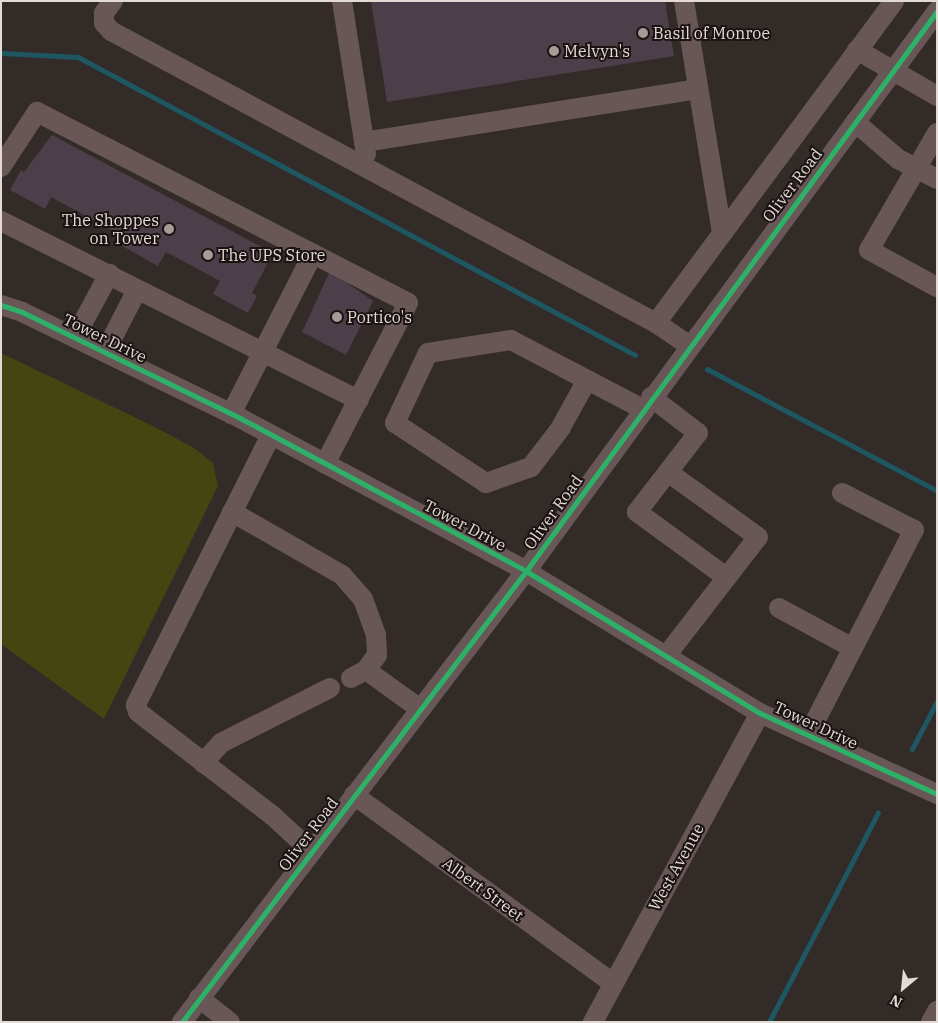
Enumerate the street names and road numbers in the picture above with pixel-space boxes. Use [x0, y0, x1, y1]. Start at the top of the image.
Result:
street label: Oliver Road [758, 144, 826, 226]
street label: Tower Drive [60, 309, 150, 367]
street label: Oliver Road [520, 471, 586, 553]
street label: Tower Drive [420, 495, 510, 555]
street label: Tower Drive [771, 697, 861, 753]
street label: Oliver Road [274, 793, 342, 875]
street label: West Avenue [644, 820, 708, 914]
street label: Albert Street [439, 853, 527, 925]

